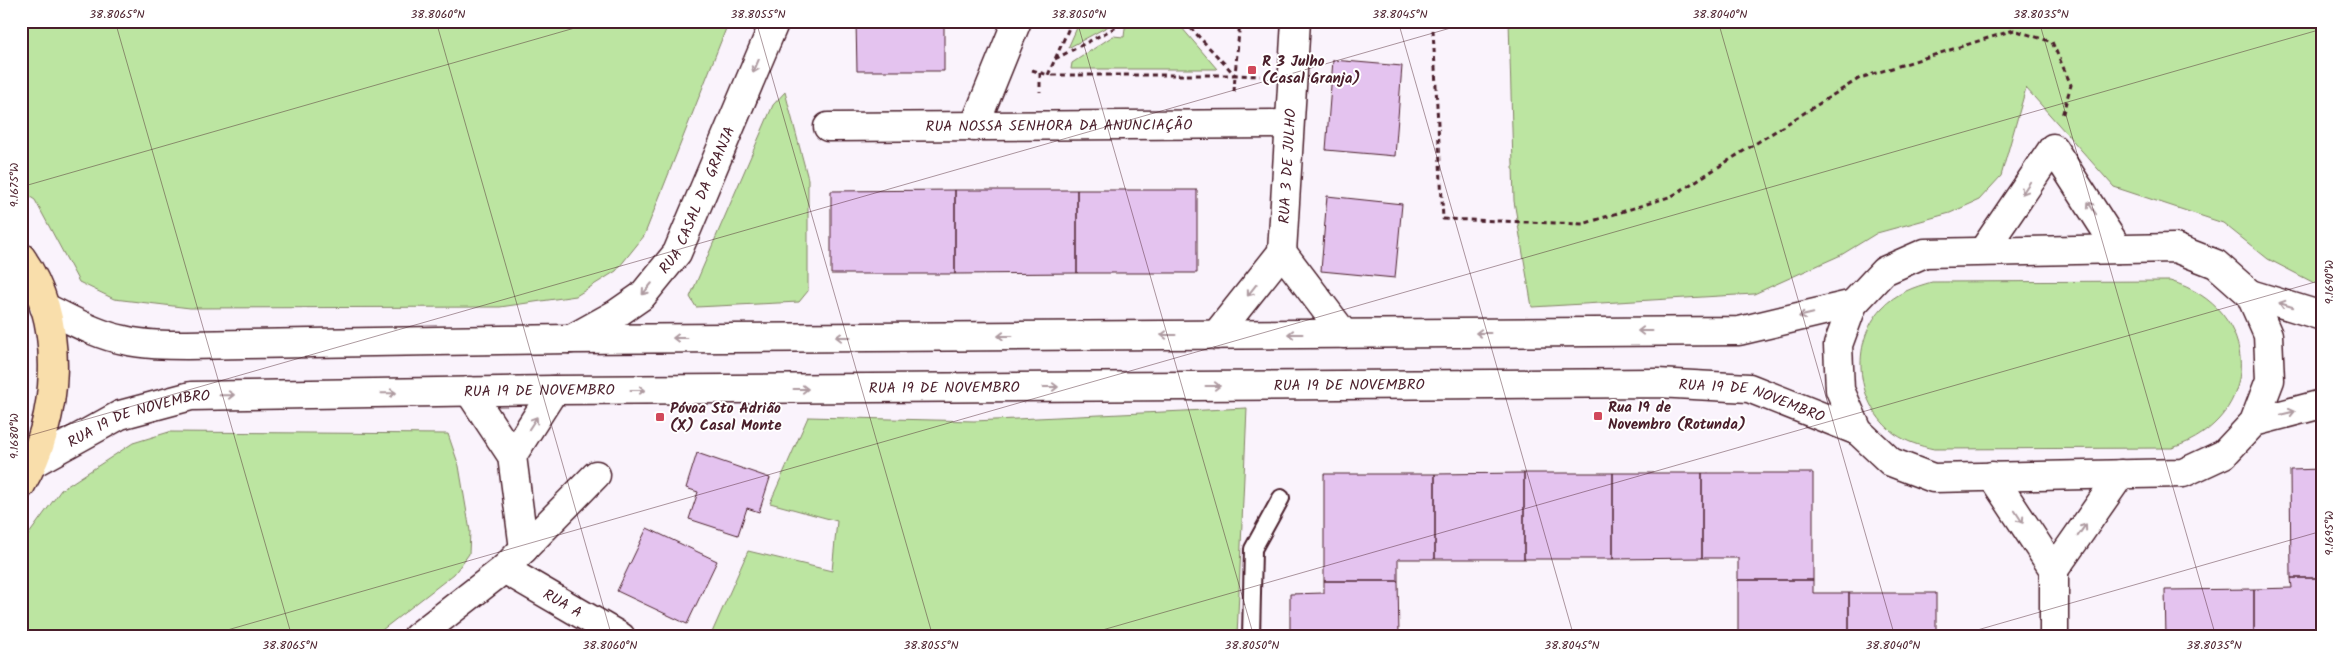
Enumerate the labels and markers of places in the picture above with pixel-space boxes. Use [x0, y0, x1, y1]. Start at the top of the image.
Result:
place label: R 3 Julho (Casal Granja) [1262, 50, 1360, 91]
marker: R 3 Julho (Casal Granja) [1246, 64, 1258, 76]
place label: Rua 19 de Novembro (Rotunda) [1608, 396, 1746, 437]
place label: Póvoa Sto Adrião (X) Casal Monte [670, 397, 782, 438]
marker: Rua 19 de Novembro (Rotunda) [1592, 410, 1604, 422]
marker: Póvoa Sto Adrião (X) Casal Monte [654, 411, 666, 423]

